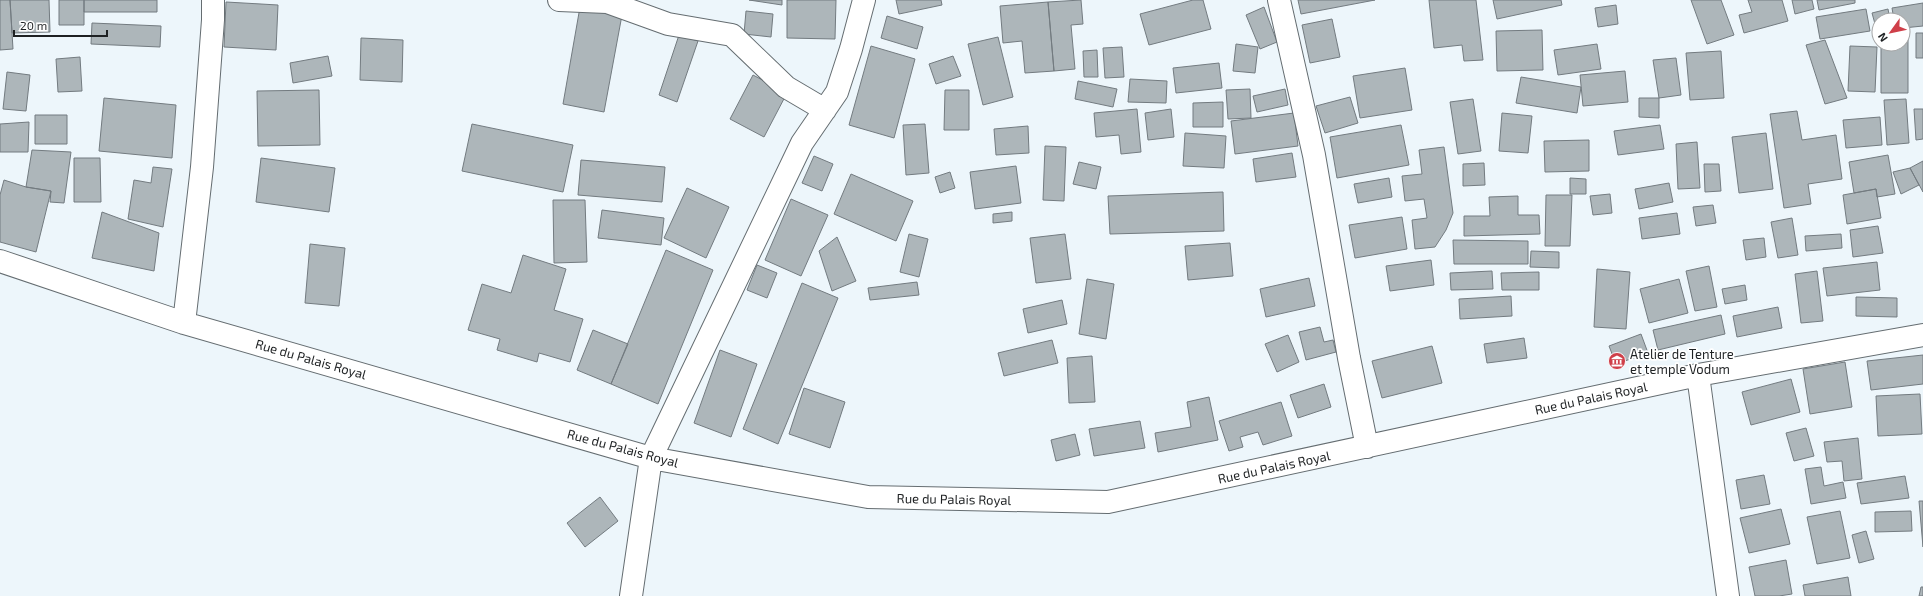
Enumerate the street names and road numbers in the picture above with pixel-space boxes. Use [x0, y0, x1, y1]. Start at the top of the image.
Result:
street label: Rue du Palais Royal [254, 336, 368, 383]
street label: Rue du Palais Royal [1533, 378, 1649, 418]
street label: Rue du Palais Royal [566, 425, 681, 471]
street label: Rue du Palais Royal [1216, 447, 1332, 487]
street label: Rue du Palais Royal [897, 490, 1012, 508]

